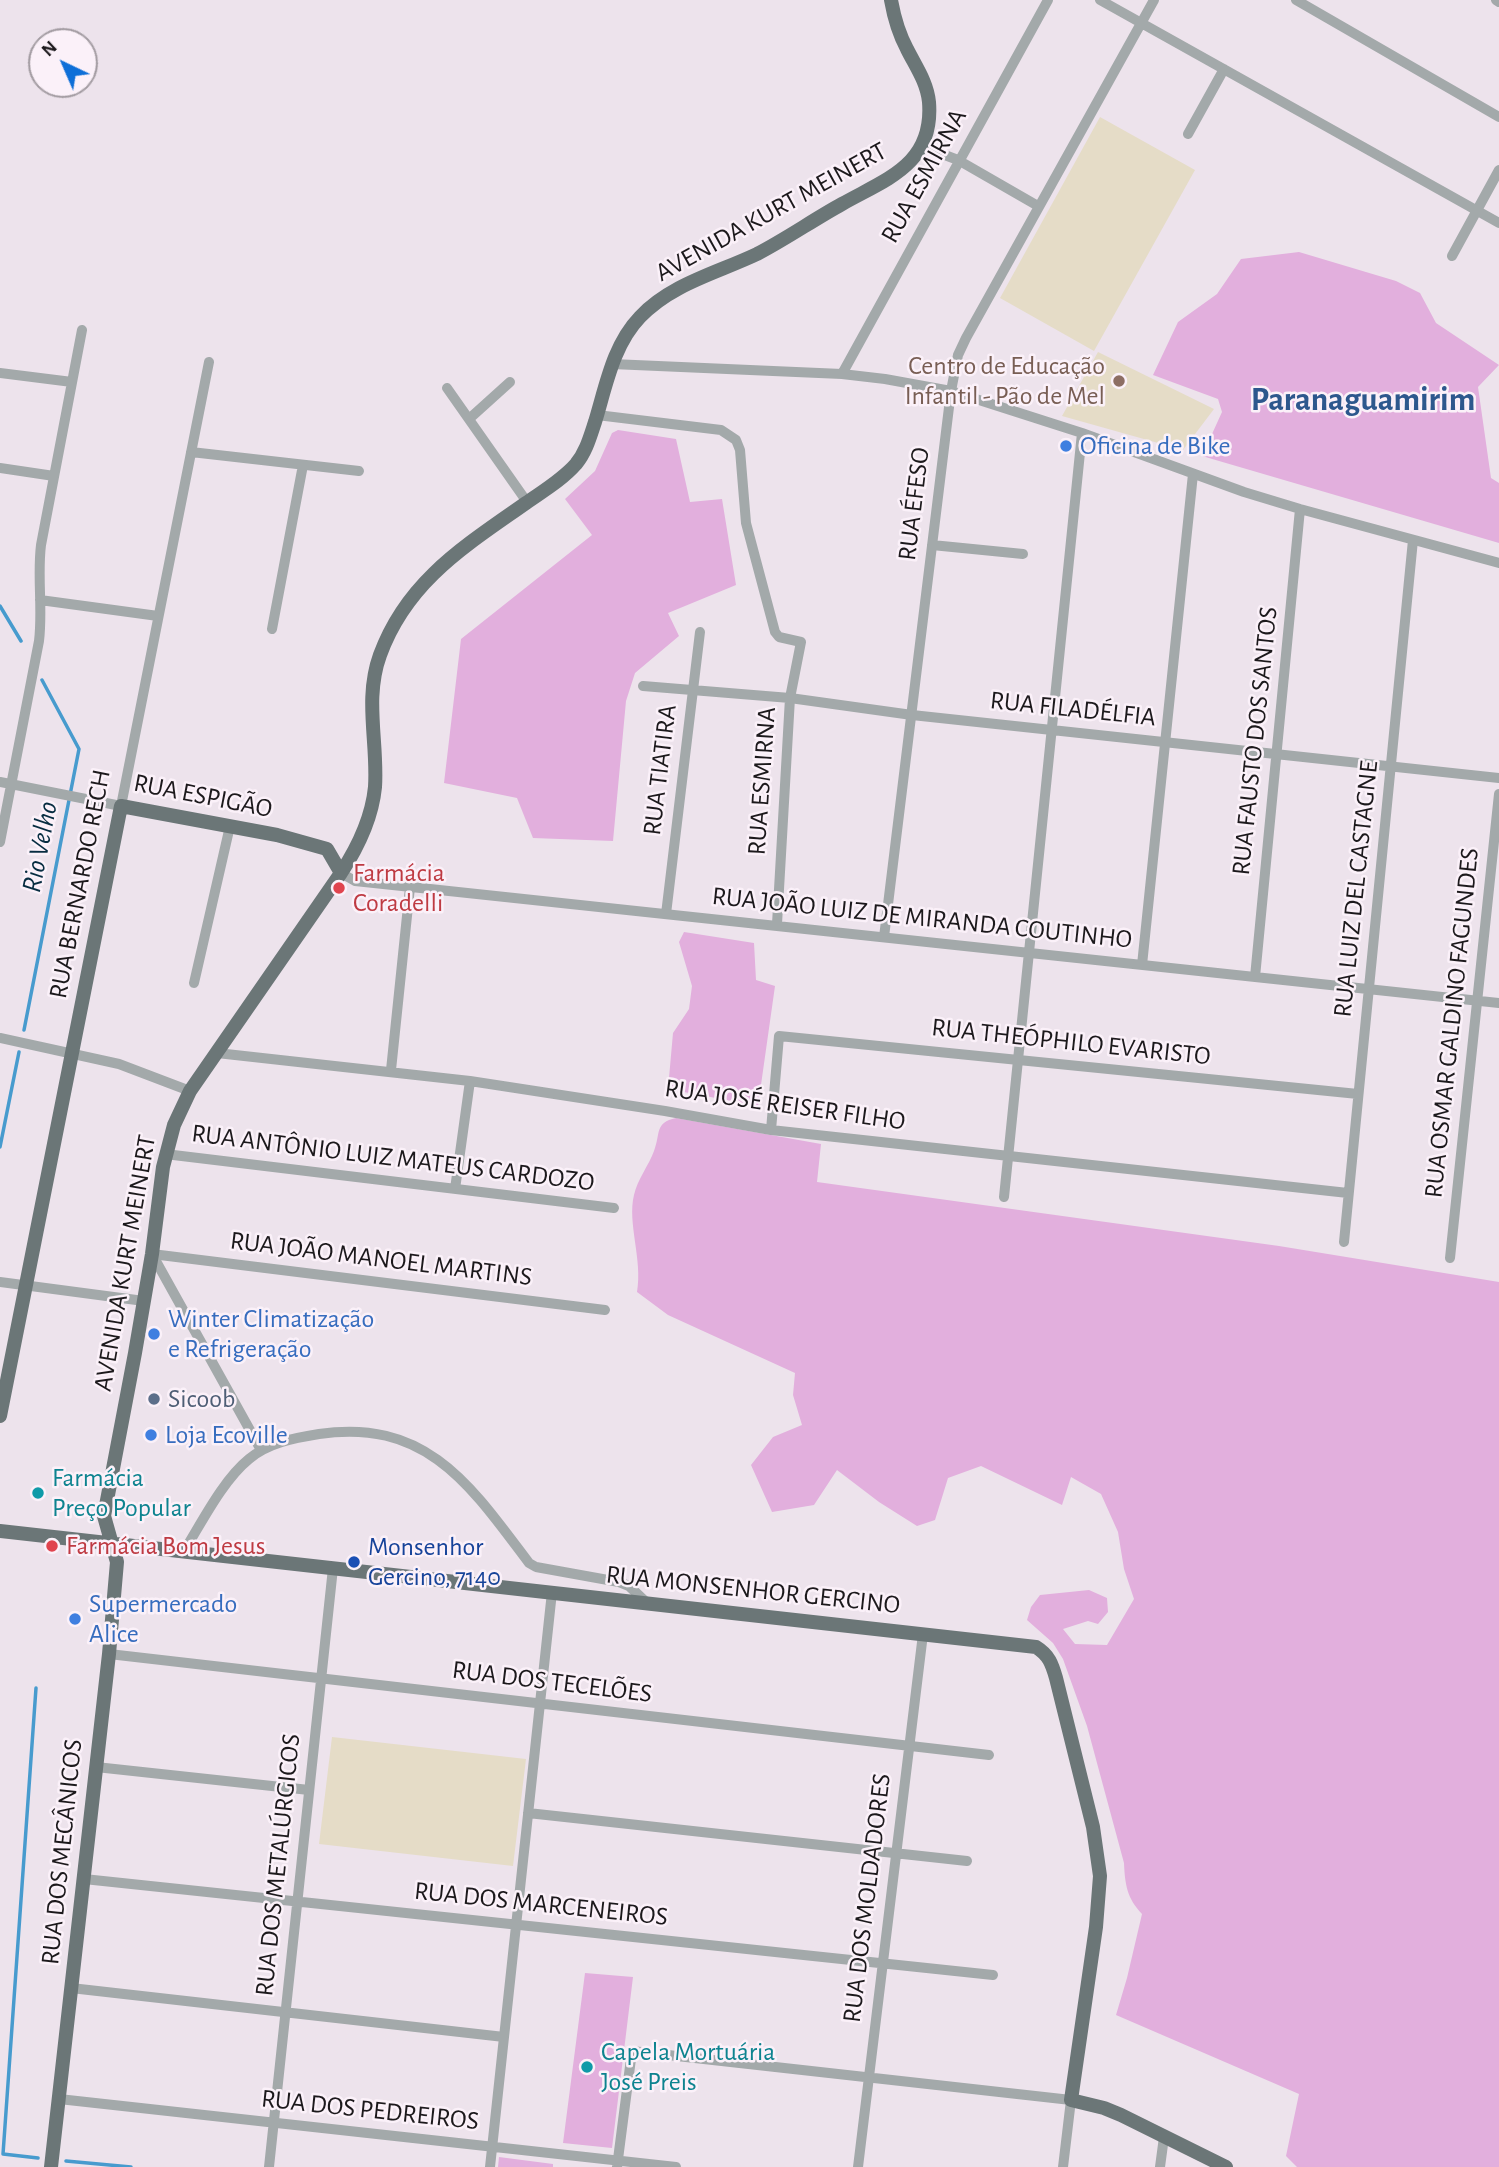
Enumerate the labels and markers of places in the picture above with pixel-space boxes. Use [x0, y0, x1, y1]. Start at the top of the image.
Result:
place label: Centro de Educação Infantil - Pão de Mel [905, 350, 1105, 412]
marker: Centro de Educação Infantil - Pão de Mel [1111, 373, 1127, 389]
place label: Oficina de Bike [1080, 430, 1230, 462]
marker: Oficina de Bike [1058, 438, 1074, 454]
place label: Farmácia Coradelli [353, 857, 445, 918]
marker: Farmácia Coradelli [331, 880, 347, 896]
place label: Winter Climatização e Refrigeração [168, 1303, 374, 1364]
marker: Winter Climatização e Refrigeração [146, 1326, 162, 1342]
place label: Sicoob [168, 1383, 235, 1415]
marker: Sicoob [146, 1391, 162, 1407]
place label: Loja Ecoville [165, 1419, 288, 1451]
marker: Loja Ecoville [143, 1427, 159, 1443]
place label: Farmácia Preço Popular [52, 1462, 191, 1524]
marker: Farmácia Preço Popular [30, 1485, 46, 1501]
place label: Farmácia Bom Jesus [66, 1530, 265, 1562]
place label: Monsenhor Gercino, 7140 [368, 1531, 501, 1592]
marker: Farmácia Bom Jesus [44, 1538, 60, 1554]
marker: Monsenhor Gercino, 7140 [346, 1554, 362, 1570]
place label: Supermercado Alice [89, 1588, 237, 1650]
marker: Supermercado Alice [67, 1611, 83, 1627]
place label: Capela Mortuária José Preis [601, 2036, 775, 2098]
marker: Capela Mortuária José Preis [579, 2059, 595, 2075]

